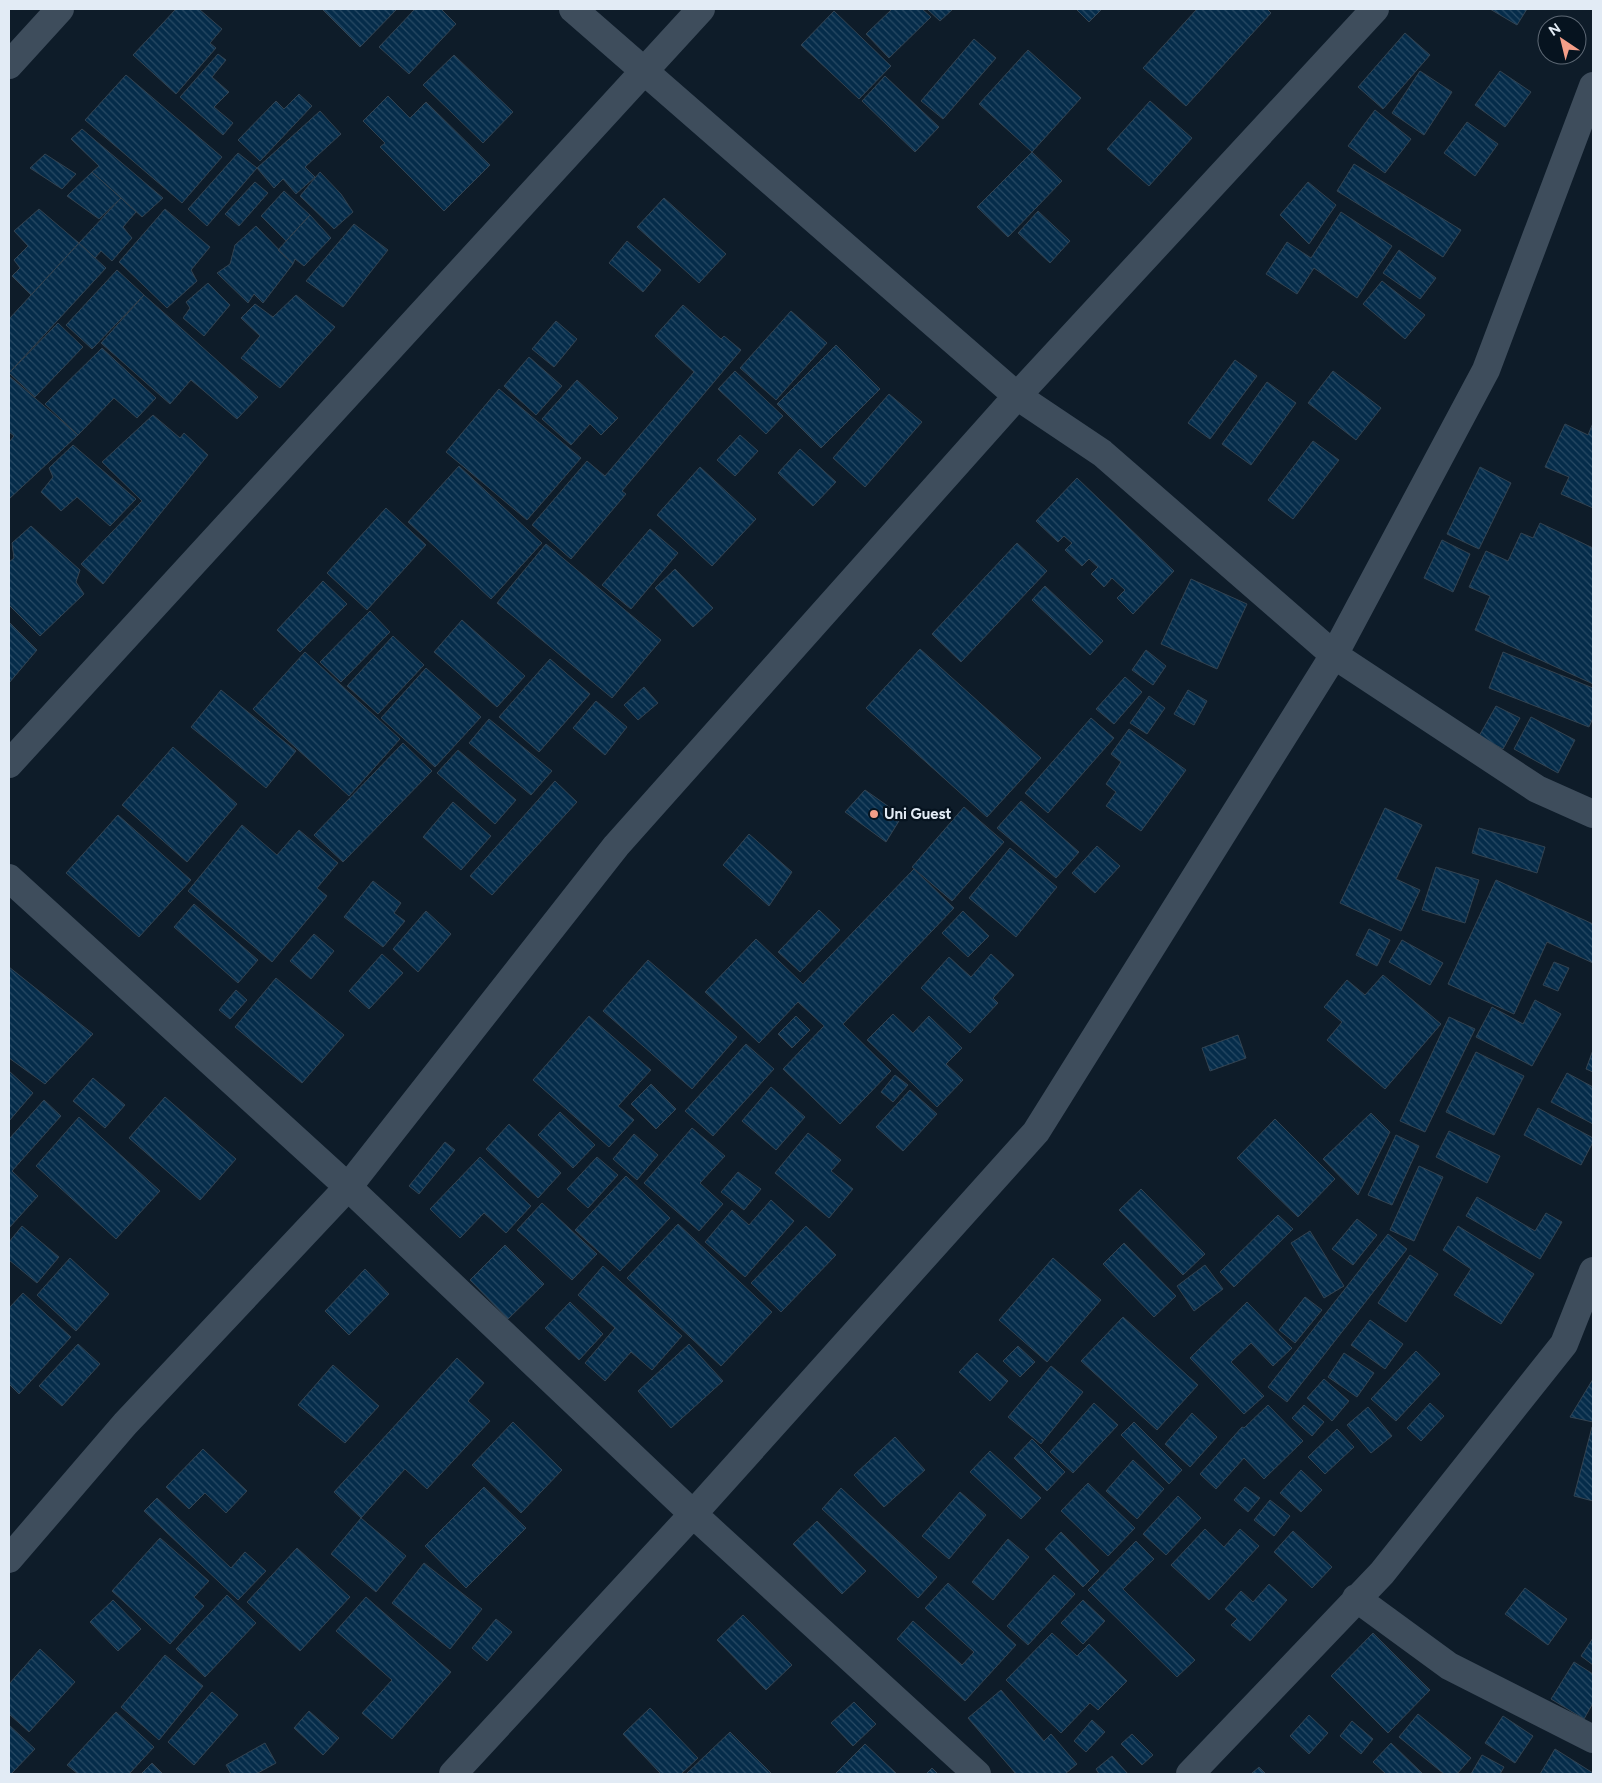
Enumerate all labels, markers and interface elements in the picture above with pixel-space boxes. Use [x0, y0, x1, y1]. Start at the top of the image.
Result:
north arrow [1537, 15, 1587, 65]
text: N [1546, 20, 1564, 40]
place label: Uni Guest [884, 805, 952, 823]
marker: Uni Guest [868, 808, 880, 820]

